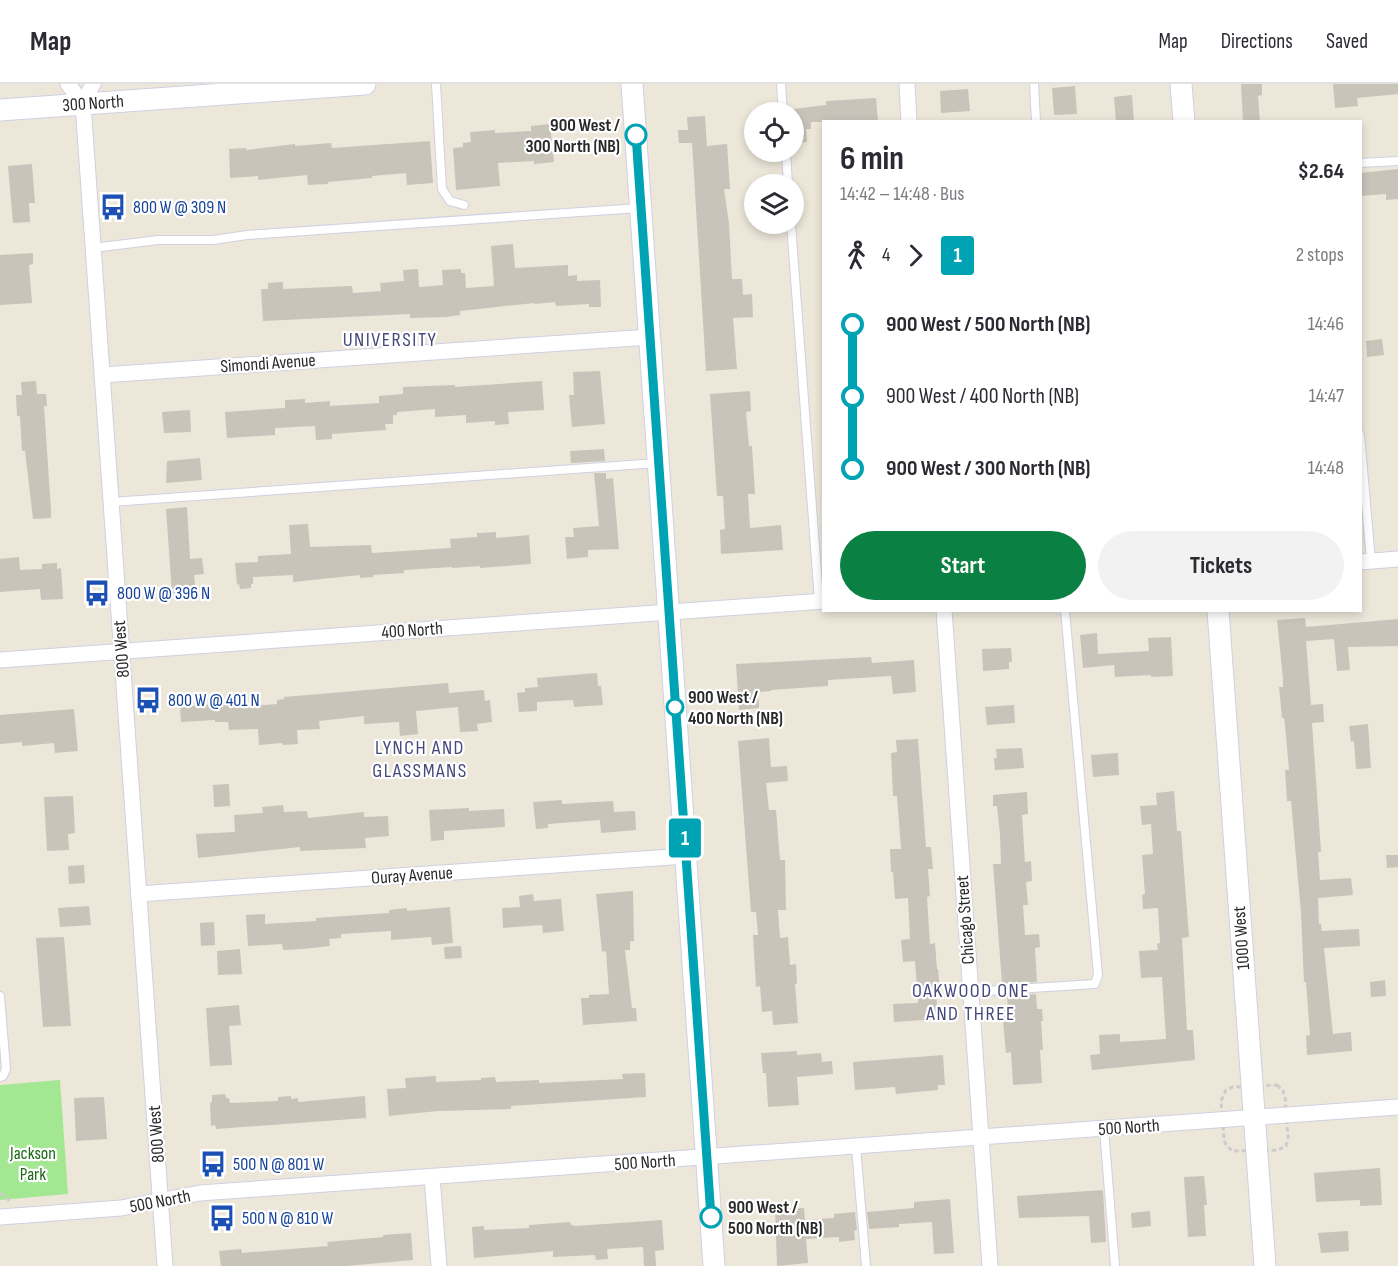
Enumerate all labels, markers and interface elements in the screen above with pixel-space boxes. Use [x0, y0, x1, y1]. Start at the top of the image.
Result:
text: Map [30, 25, 71, 58]
text: Map [1158, 29, 1188, 54]
text: Directions [1221, 29, 1293, 54]
text: Saved [1326, 29, 1368, 54]
street label: 300 North [62, 91, 125, 116]
map controls [744, 102, 804, 234]
button: locate [744, 102, 804, 162]
place label: 900 West / 300 North (NB) [525, 115, 620, 157]
marker: 900 West / 300 North (NB) [625, 124, 647, 146]
text: 6 min [840, 139, 904, 179]
text: $2.64 [1298, 158, 1344, 185]
button: layers [744, 174, 804, 234]
text: 14:42 – 14:48 · Bus [840, 182, 964, 206]
bus stop icon: 800 W @ 309 N [98, 192, 128, 222]
place label: 800 W @ 309 N [133, 197, 226, 218]
icon: walk [840, 239, 873, 272]
icon: forward [899, 239, 932, 272]
text: 4 [882, 243, 890, 267]
text: 1 [953, 243, 962, 268]
text: 2 stops [1296, 243, 1344, 267]
text: 900 West / 500 North (NB) [886, 311, 1090, 338]
text: 14:46 [1308, 312, 1344, 336]
district label: UNIVERSITY [343, 328, 437, 352]
street label: Simondi Avenue [220, 350, 316, 377]
text: 900 West / 400 North (NB) [886, 383, 1079, 410]
text: 14:47 [1309, 384, 1344, 408]
text: 900 West / 300 North (NB) [886, 455, 1090, 482]
text: 14:48 [1308, 456, 1344, 480]
button: Start [840, 531, 1086, 600]
button: Tickets [1098, 531, 1344, 600]
bus stop icon: 800 W @ 396 N [82, 578, 112, 608]
place label: 800 W @ 396 N [117, 583, 210, 604]
street label: 400 North [381, 618, 444, 643]
street label: 800 West [109, 619, 134, 678]
bus stop icon: 800 W @ 401 N [133, 685, 163, 715]
place label: 900 West / 400 North (NB) [688, 687, 783, 729]
place label: 800 W @ 401 N [168, 690, 260, 711]
marker: 900 West / 400 North (NB) [666, 698, 684, 716]
district label: LYNCH AND GLASSMANS [372, 736, 468, 783]
line badge: 1 [666, 818, 704, 858]
text: 1 [681, 826, 689, 851]
street label: Ouray Avenue [370, 862, 454, 889]
street label: Chicago Street [952, 874, 979, 965]
street label: 1000 West [1229, 905, 1254, 971]
district label: OAKWOOD ONE AND THREE [912, 979, 1030, 1026]
street label: 800 West [144, 1104, 169, 1163]
street label: 500 North [1098, 1115, 1160, 1140]
park label: Jackson Park [9, 1143, 56, 1185]
bus stop icon: 500 N @ 801 W [198, 1149, 228, 1179]
street label: 500 North [614, 1150, 676, 1175]
place label: 500 N @ 801 W [233, 1154, 325, 1175]
street label: 500 North [128, 1185, 192, 1218]
place label: 900 West / 500 North (NB) [728, 1197, 822, 1239]
bus stop icon: 500 N @ 810 W [207, 1203, 237, 1233]
marker: 900 West / 500 North (NB) [700, 1206, 722, 1228]
place label: 500 N @ 810 W [242, 1208, 334, 1229]

